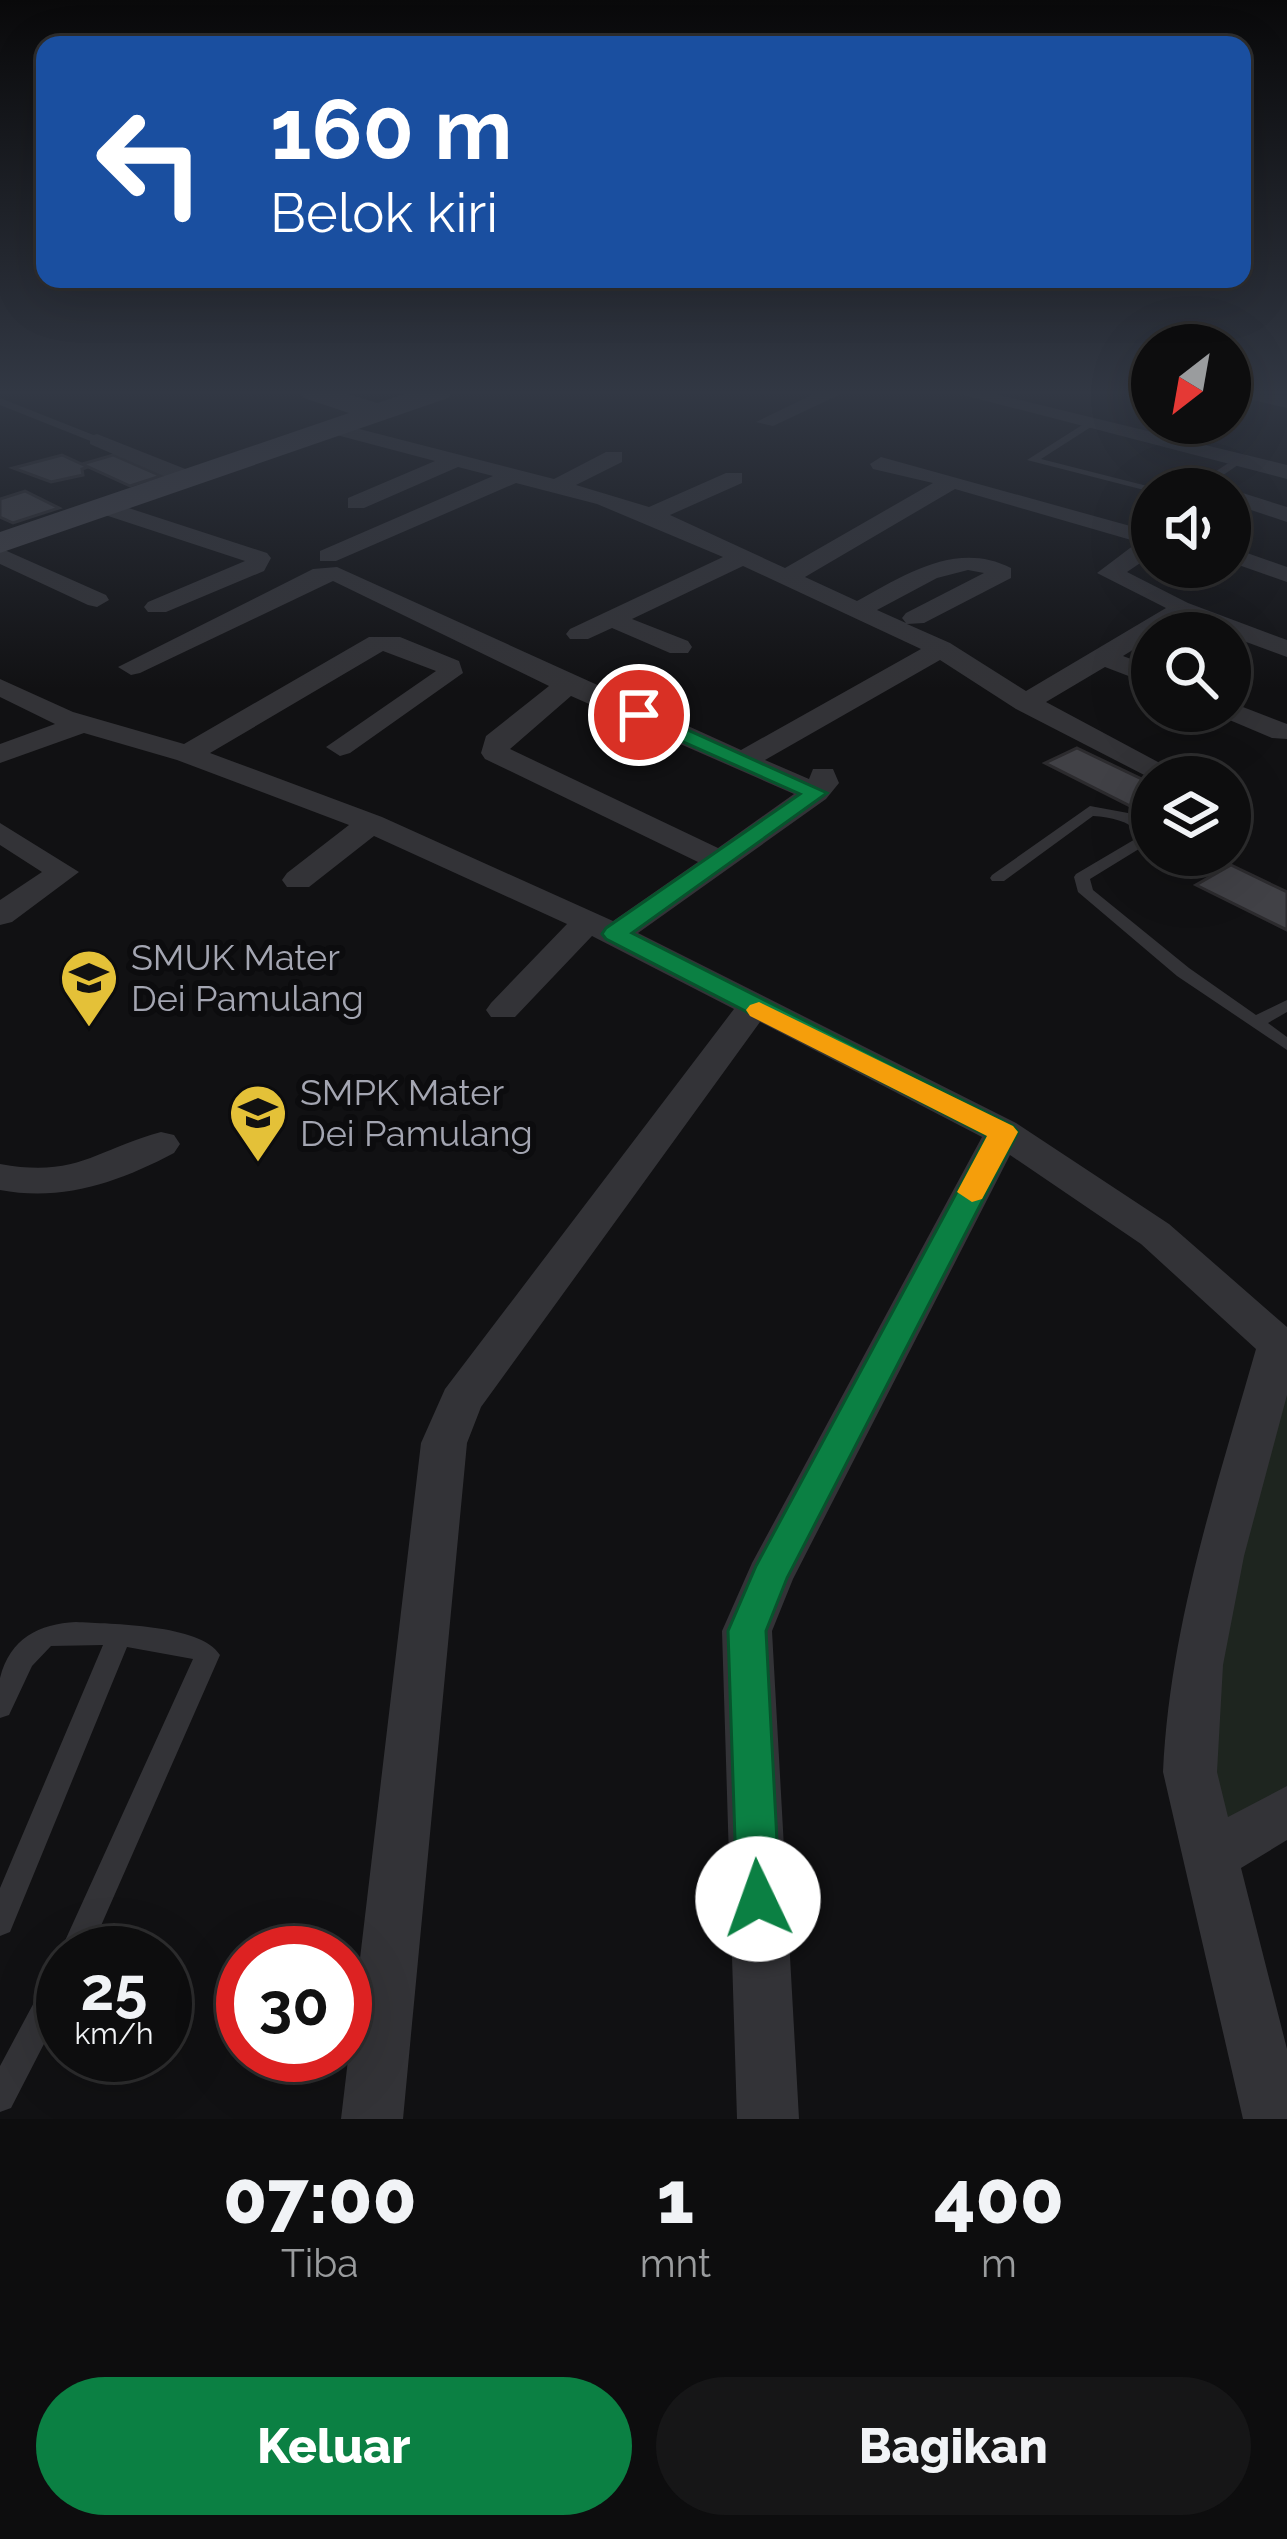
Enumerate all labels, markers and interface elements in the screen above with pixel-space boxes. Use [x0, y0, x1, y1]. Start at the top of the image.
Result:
text: 160 m [270, 80, 512, 179]
icon: left [72, 84, 228, 240]
text: Belok kiri [270, 181, 498, 245]
north arrow [1131, 324, 1251, 444]
map controls [1131, 324, 1251, 876]
button: sound [1131, 468, 1251, 588]
button: search [1131, 612, 1251, 732]
pin [588, 664, 690, 766]
icon: arrive [606, 682, 672, 748]
button: layers [1131, 756, 1251, 876]
place label: SMUK Mater Dei Pamulang [131, 936, 364, 1019]
school or university icon: SMUK Mater Dei Pamulang [58, 947, 120, 1029]
place label: SMPK Mater Dei Pamulang [300, 1071, 533, 1154]
school or university icon: SMPK Mater Dei Pamulang [227, 1082, 289, 1164]
position arrow [695, 1836, 821, 1962]
speed limit sign: 30 [216, 1926, 372, 2082]
text: 25 [80, 1954, 148, 2024]
text: km/h [74, 2016, 154, 2051]
text: 07:00 [223, 2155, 417, 2240]
text: 1 [657, 2155, 694, 2240]
text: 400 [934, 2155, 1064, 2240]
text: Tiba [281, 2240, 359, 2286]
text: mnt [640, 2240, 711, 2286]
text: m [981, 2240, 1017, 2286]
button: Keluar [36, 2377, 632, 2515]
button: Bagikan [656, 2377, 1251, 2515]

